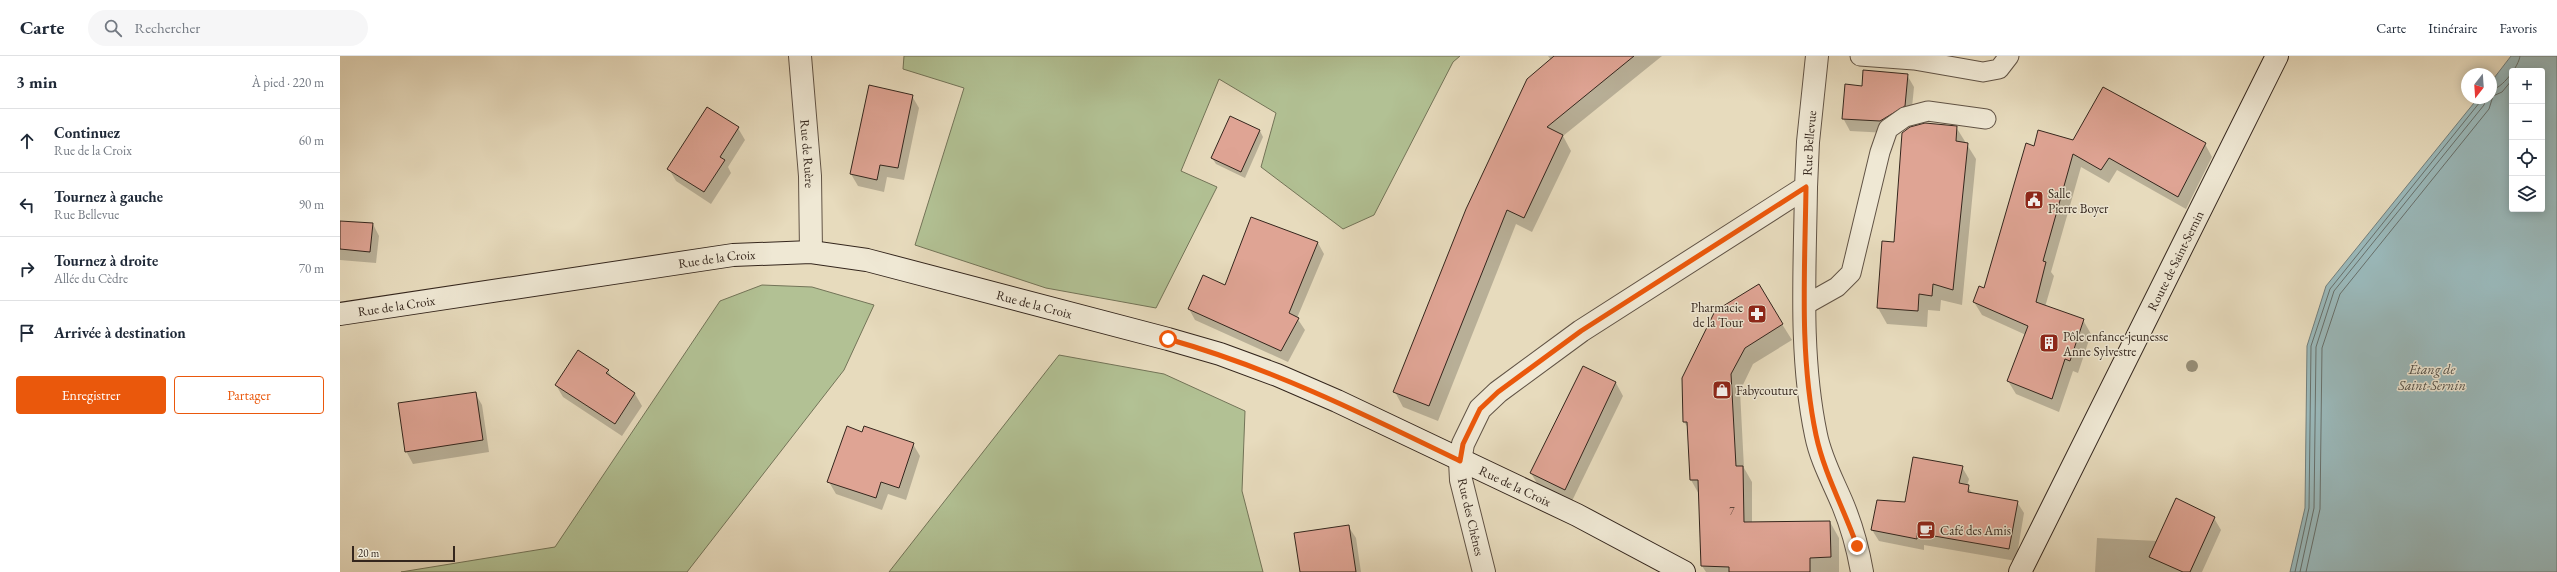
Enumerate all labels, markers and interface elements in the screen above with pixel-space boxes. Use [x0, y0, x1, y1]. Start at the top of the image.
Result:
search box [88, 10, 368, 46]
text: Carte [20, 15, 64, 40]
icon: search [102, 17, 124, 39]
text: Rechercher [134, 18, 200, 37]
text: Carte [2376, 19, 2406, 37]
text: Itinéraire [2428, 19, 2478, 37]
text: Favoris [2500, 19, 2537, 37]
north arrow [2461, 68, 2497, 104]
map controls [2509, 68, 2545, 212]
button: + [2509, 68, 2545, 104]
text: 3 min [16, 71, 57, 93]
text: À pied · 220 m [252, 74, 324, 91]
button: − [2509, 104, 2545, 140]
street label: Rue Bellevue [1798, 110, 1820, 176]
street label: Rue de Ruère [797, 119, 819, 188]
text: Continuez [54, 123, 120, 142]
icon: ahead [16, 130, 38, 152]
text: 60 m [299, 132, 324, 149]
button: locate [2509, 140, 2545, 176]
text: Rue de la Croix [54, 142, 132, 159]
button: layers [2509, 176, 2545, 212]
place label: Salle Pierre Boyer [2048, 185, 2109, 217]
text: Tournez à gauche [54, 187, 163, 206]
public building icon: Salle Pierre Boyer [2023, 189, 2045, 211]
icon: left [16, 194, 38, 216]
text: 90 m [299, 196, 324, 213]
text: Rue Bellevue [54, 206, 119, 223]
street label: Route de Saint-Sernin [2143, 207, 2207, 314]
street label: Rue de la Croix [677, 246, 756, 272]
text: Tournez à droite [54, 251, 158, 270]
icon: right [16, 258, 38, 280]
text: 70 m [299, 260, 324, 277]
text: Allée du Cèdre [54, 270, 128, 287]
street label: Rue de la Croix [995, 286, 1074, 322]
street label: Rue de la Croix [357, 291, 437, 320]
place label: Pharmacie de la Tour [1691, 299, 1744, 331]
pharmacy icon: Pharmacie de la Tour [1746, 303, 1768, 325]
icon: arrive [16, 322, 38, 344]
text: Arrivée à destination [54, 323, 186, 342]
place label: Pôle enfance-jeunesse Anne Sylvestre [2062, 328, 2168, 360]
route start [1159, 330, 1177, 348]
building icon: Pôle enfance-jeunesse Anne Sylvestre [2038, 332, 2060, 354]
water label: Étang de Saint-Sernin [2397, 360, 2466, 394]
button: Enregistrer [16, 376, 166, 414]
button: Partager [174, 376, 324, 414]
shop icon: Fabycouture [1711, 379, 1733, 401]
place label: Fabycouture [1736, 382, 1798, 399]
street label: Rue de la Croix [1477, 461, 1555, 510]
street label: Rue des Chênes [1454, 476, 1488, 558]
house number: 7 [1729, 504, 1735, 518]
cafe icon: Café des Amis [1915, 519, 1937, 541]
place label: Café des Amis [1940, 522, 2011, 539]
route end [1848, 537, 1866, 555]
scale bar [352, 544, 455, 563]
text: 20 m [358, 546, 379, 560]

